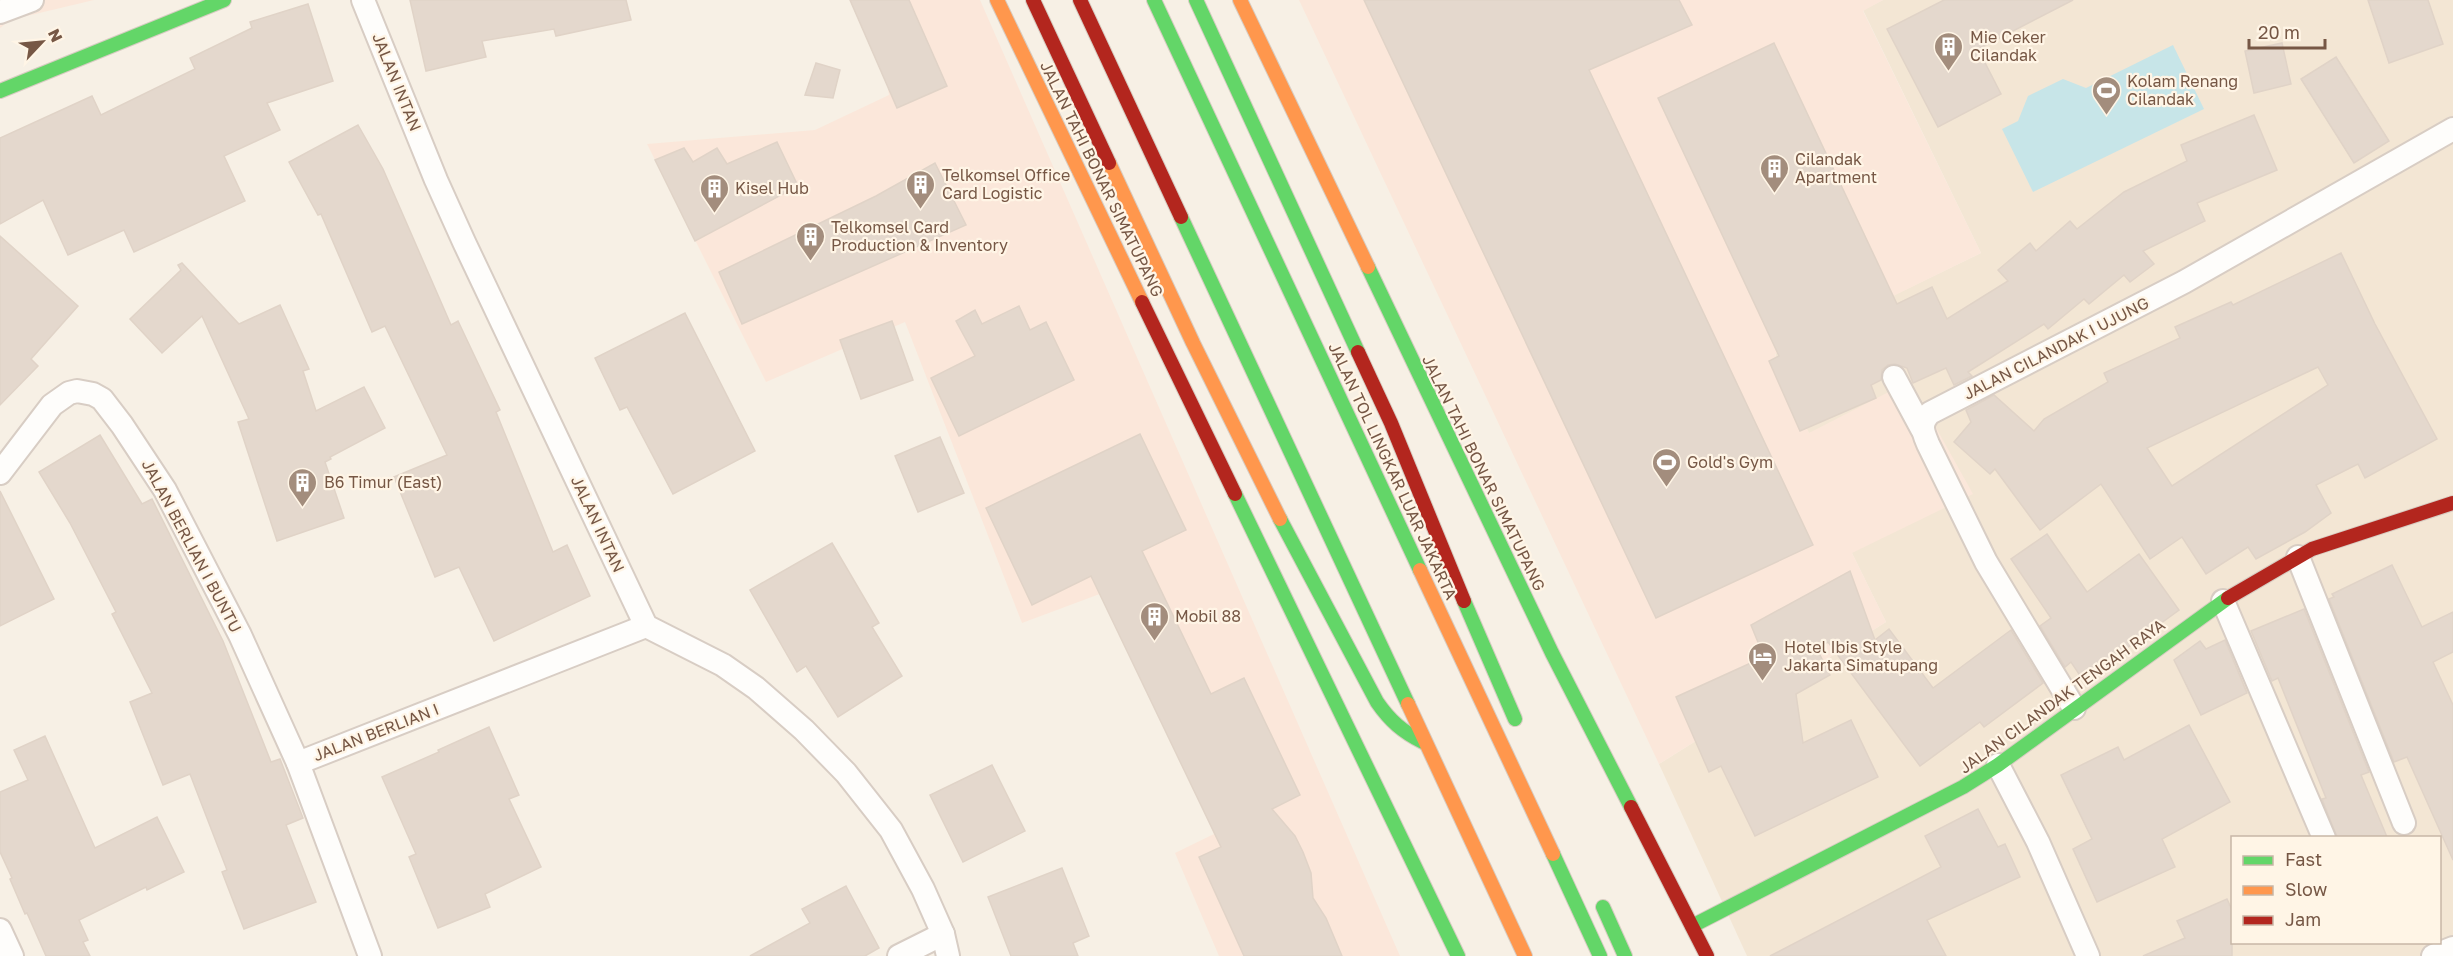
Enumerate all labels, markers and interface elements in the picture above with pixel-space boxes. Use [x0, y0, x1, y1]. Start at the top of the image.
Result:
north arrow [12, 12, 72, 72]
scale bar [2249, 12, 2326, 50]
text: 20 m [2258, 21, 2300, 43]
text: N [44, 26, 67, 45]
place label: Mie Ceker Cilandak [1970, 27, 2046, 65]
street label: JALAN INTAN [368, 30, 426, 134]
building icon: Mie Ceker Cilandak [1933, 30, 1965, 72]
street label: JALAN TAHI BONAR SIMATUPANG [1036, 58, 1168, 300]
place label: Kolam Renang Cilandak [2127, 71, 2238, 109]
sports icon: Kolam Renang Cilandak [2090, 74, 2122, 116]
place label: Cilandak Apartment [1795, 149, 1877, 187]
building icon: Cilandak Apartment [1758, 152, 1790, 194]
place label: Telkomsel Office Card Logistic [942, 165, 1070, 203]
building icon: Telkomsel Office Card Logistic [905, 168, 937, 210]
building icon: Kisel Hub [698, 172, 730, 214]
place label: Kisel Hub [735, 178, 809, 198]
place label: Telkomsel Card Production & Inventory [831, 217, 1008, 255]
building icon: Telkomsel Card Production & Inventory [794, 220, 826, 262]
street label: JALAN CILANDAK I UJUNG [1960, 292, 2152, 404]
street label: JALAN TOL LINGKAR LUAR JAKARTA [1324, 339, 1462, 603]
street label: JALAN TAHI BONAR SIMATUPANG [1418, 352, 1550, 594]
sports icon: Gold's Gym [1650, 446, 1682, 488]
place label: Gold's Gym [1687, 452, 1773, 472]
street label: JALAN BERLIAN I BUNTU [138, 456, 246, 636]
building icon: B6 Timur (East) [287, 466, 319, 508]
place label: B6 Timur (East) [324, 472, 442, 492]
street label: JALAN INTAN [567, 473, 629, 575]
building icon: Mobil 88 [1138, 600, 1170, 642]
place label: Mobil 88 [1175, 606, 1241, 626]
street label: JALAN CILANDAK TENGAH RAYA [1955, 614, 2169, 777]
place label: Hotel Ibis Style Jakarta Simatupang [1784, 637, 1938, 675]
hotel icon: Hotel Ibis Style Jakarta Simatupang [1747, 640, 1779, 682]
street label: JALAN BERLIAN I [310, 699, 442, 765]
legend [2231, 836, 2441, 944]
text: Fast [2285, 848, 2322, 870]
text: Slow [2285, 878, 2328, 900]
text: Jam [2285, 908, 2321, 930]

